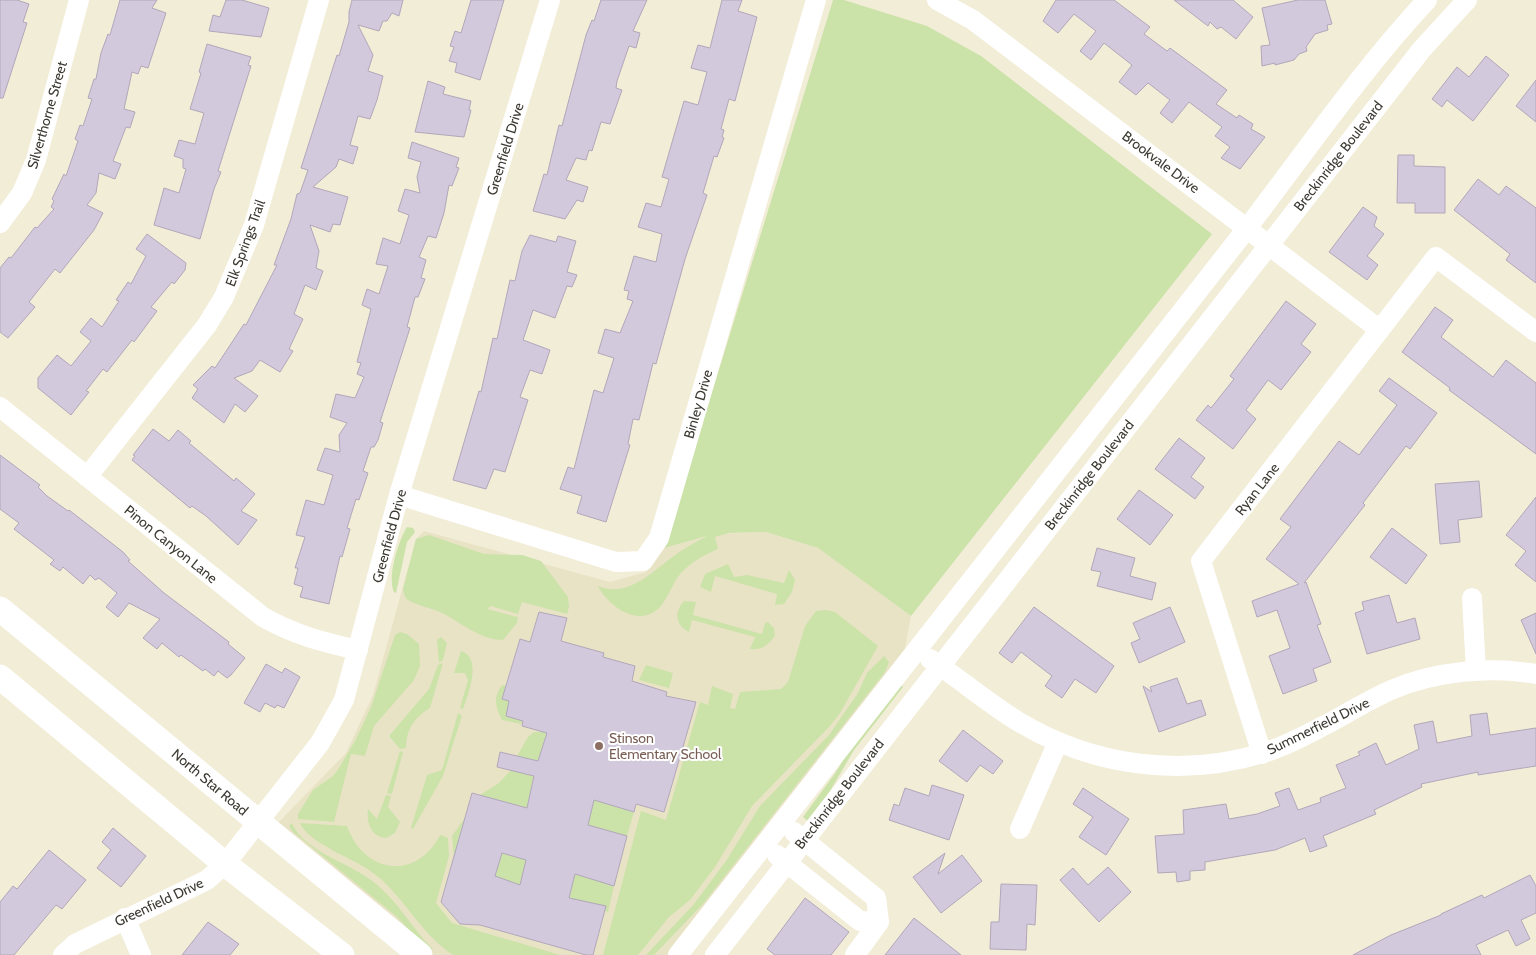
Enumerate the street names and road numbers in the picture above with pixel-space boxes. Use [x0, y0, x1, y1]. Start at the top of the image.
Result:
street label: Silverthorne Street [23, 59, 71, 171]
street label: Breckinridge Boulevard [1289, 97, 1387, 215]
street label: Greenfield Drive [482, 100, 528, 198]
street label: Brookvale Drive [1119, 127, 1203, 197]
street label: Elk Springs Trail [221, 196, 269, 289]
street label: Binley Drive [680, 367, 716, 441]
street label: Breckinridge Boulevard [1040, 416, 1138, 534]
street label: Ryan Lane [1231, 459, 1283, 519]
street label: Greenfield Drive [368, 487, 410, 585]
street label: Pinon Canyon Lane [121, 501, 221, 587]
street label: Summerfield Drive [1264, 693, 1372, 759]
street label: Breckinridge Boulevard [790, 735, 888, 853]
street label: North Star Road [168, 745, 252, 819]
street label: Greenfield Drive [112, 874, 206, 930]

